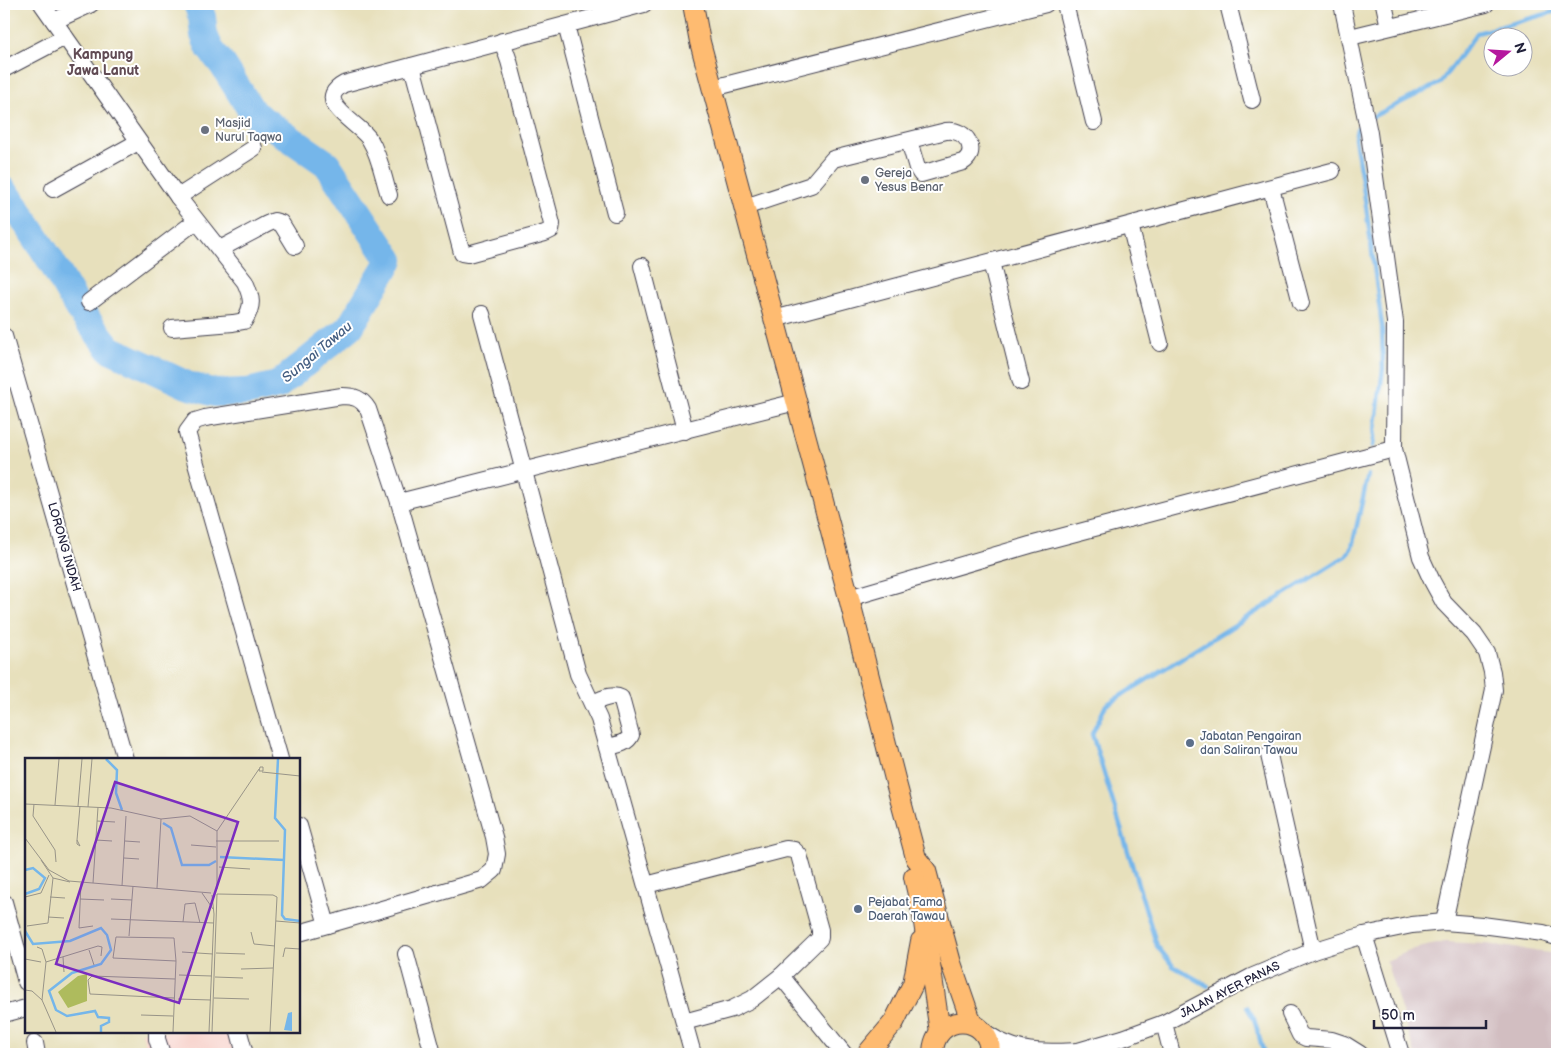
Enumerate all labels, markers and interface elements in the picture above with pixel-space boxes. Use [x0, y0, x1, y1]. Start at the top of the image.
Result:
north arrow [1484, 28, 1534, 78]
text: N [1510, 41, 1530, 56]
district label: Kampung Jawa Lanut [67, 46, 139, 79]
place label: Masjid Nurul Taqwa [215, 116, 282, 145]
marker: Masjid Nurul Taqwa [199, 124, 211, 136]
place label: Gereja Yesus Benar [874, 166, 944, 195]
marker: Gereja Yesus Benar [859, 174, 871, 186]
water label: Sungai Tawau [278, 318, 356, 386]
street label: LORONG INDAH [44, 501, 84, 593]
place label: Jabatan Pengairan dan Saliran Tawau [1200, 729, 1302, 758]
marker: Jabatan Pengairan dan Saliran Tawau [1184, 737, 1196, 749]
inset map [25, 758, 300, 1033]
place label: Pejabat Fama Daerah Tawau [868, 895, 945, 924]
marker: Pejabat Fama Daerah Tawau [852, 903, 864, 915]
street label: JALAN AYER PANAS [1178, 958, 1282, 1022]
scale bar [1374, 998, 1486, 1030]
text: 50 m [1381, 1006, 1415, 1025]

